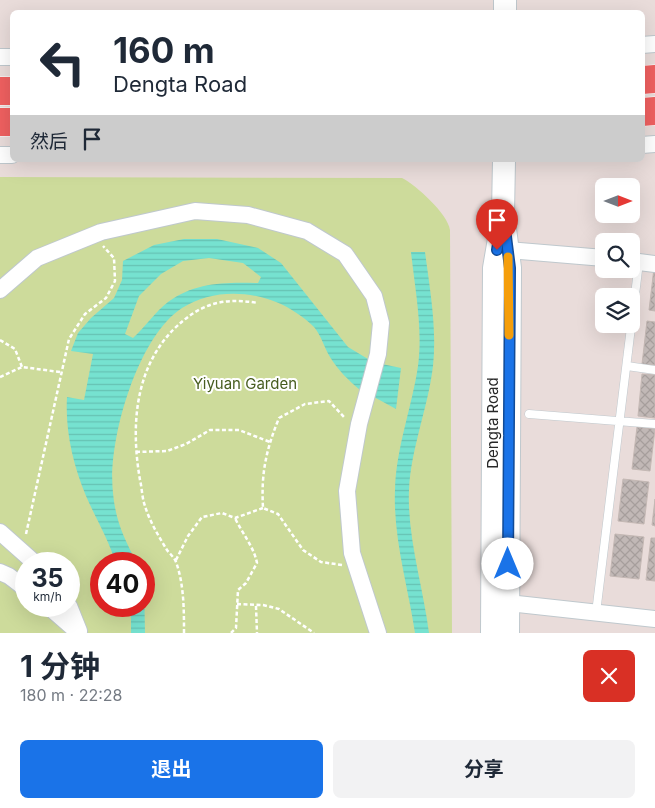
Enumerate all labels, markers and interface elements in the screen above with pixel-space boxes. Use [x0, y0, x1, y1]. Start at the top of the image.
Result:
text: 160 m [113, 29, 215, 71]
icon: left [30, 30, 95, 95]
text: Dengta Road [113, 71, 247, 97]
icon: arrive [78, 125, 106, 153]
text: 然后 [30, 130, 68, 153]
north arrow [595, 178, 640, 222]
map controls [595, 178, 640, 333]
pin [476, 199, 518, 250]
icon: arrive [483, 206, 511, 234]
button: search [595, 233, 640, 278]
button: layers [595, 288, 640, 333]
park label: Yiyuan Garden [193, 374, 297, 393]
street label: Dengta Road [483, 377, 502, 469]
position arrow [481, 537, 533, 589]
speed limit sign: 40 [90, 552, 155, 617]
text: 35 [31, 563, 64, 593]
text: km/h [33, 589, 62, 604]
text: 1 分钟 [20, 648, 100, 684]
button: close [583, 650, 635, 702]
text: 180 m · 22:28 [20, 685, 122, 705]
button: 退出 [20, 740, 323, 798]
button: 分享 [333, 740, 635, 798]

